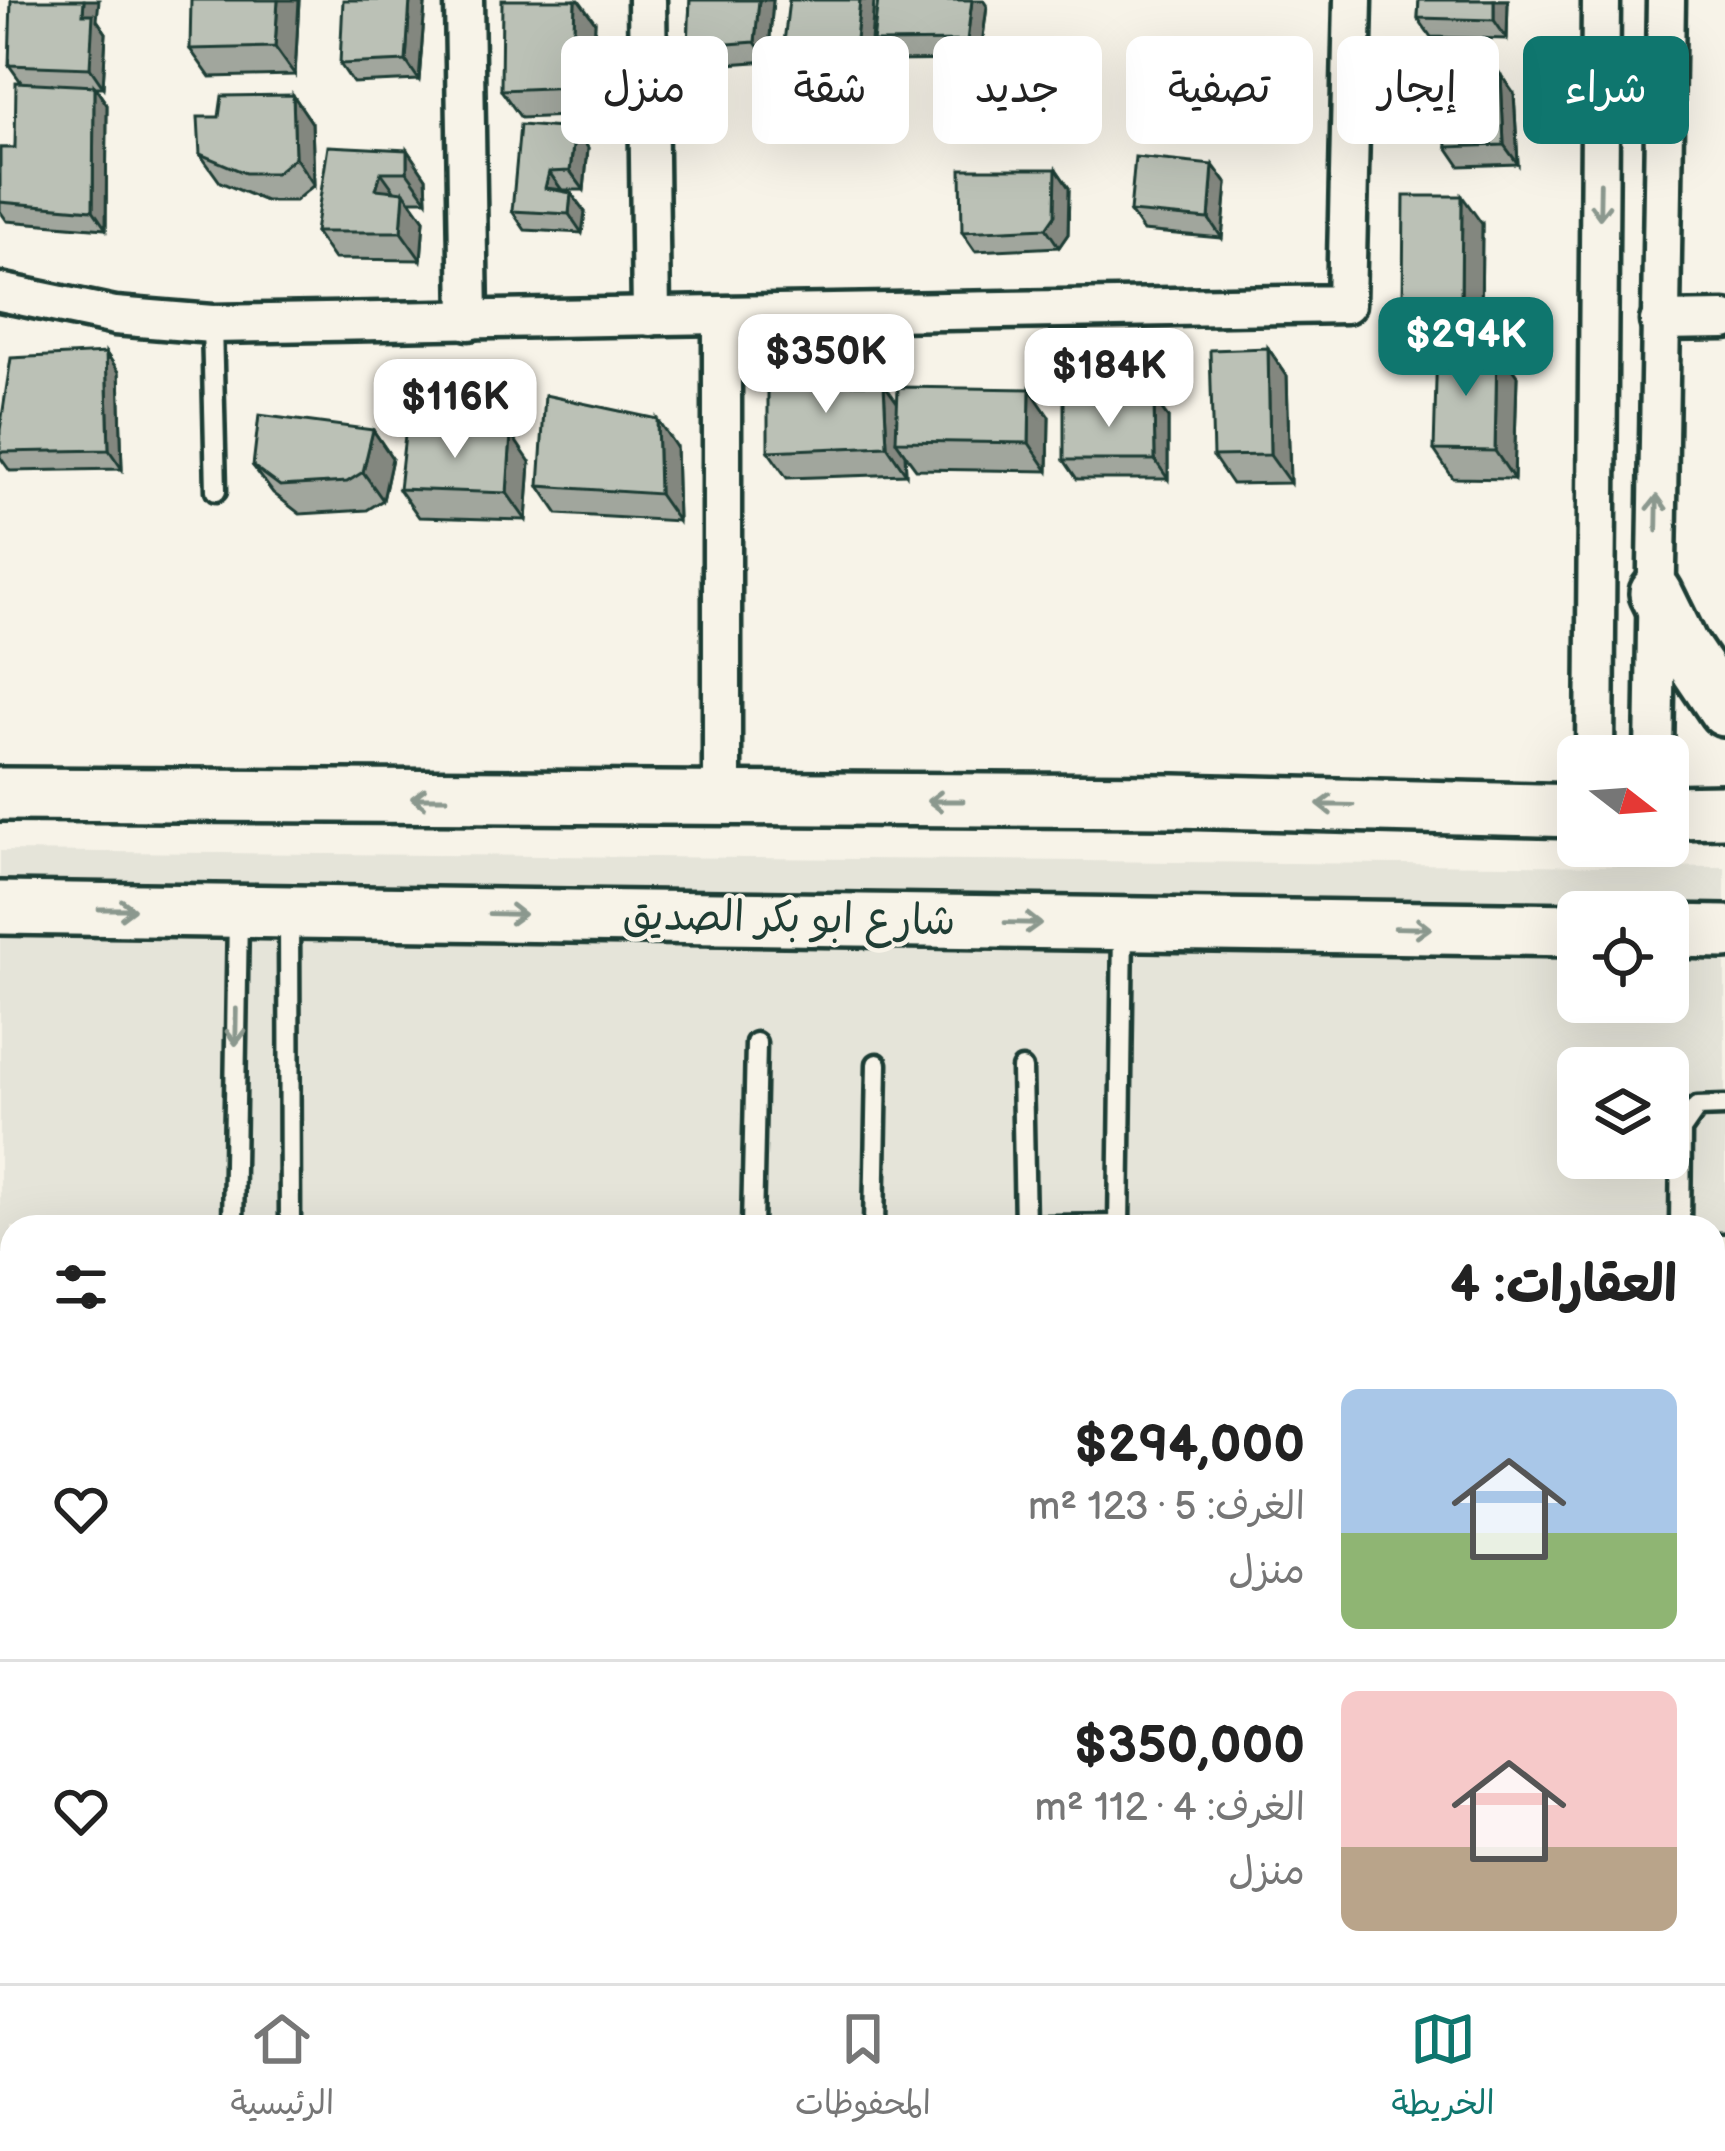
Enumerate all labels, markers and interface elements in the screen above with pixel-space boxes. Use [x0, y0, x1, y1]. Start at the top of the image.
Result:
chip: منزل [561, 36, 728, 144]
chip: شقة [752, 36, 909, 144]
chip: جديد [933, 36, 1102, 144]
chip: تصفية [1126, 36, 1313, 144]
chip: إيجار [1337, 36, 1499, 144]
chip: شراء [1523, 36, 1689, 144]
one-way arrow [1589, 181, 1611, 220]
pin: $294K [1382, 297, 1550, 399]
text: $294K [1405, 312, 1527, 359]
pin: $350K [742, 314, 910, 416]
pin: $184K [1025, 328, 1193, 430]
text: $350K [765, 329, 887, 376]
text: $184K [1051, 343, 1167, 390]
pin: $116K [371, 359, 539, 461]
text: $116K [401, 374, 509, 421]
one-way arrow [1646, 494, 1668, 533]
north arrow [1557, 735, 1689, 867]
map controls [1557, 735, 1689, 1179]
one-way arrow [410, 787, 449, 809]
one-way arrow [926, 790, 965, 812]
one-way arrow [1316, 793, 1355, 816]
street label: شارع ابو بكر الصديق [622, 891, 956, 949]
button: locate [1557, 891, 1689, 1023]
one-way arrow [97, 898, 136, 920]
one-way arrow [487, 903, 526, 926]
one-way arrow [1003, 911, 1042, 934]
one-way arrow [1393, 917, 1432, 939]
one-way arrow [225, 1007, 247, 1046]
button: layers [1557, 1047, 1689, 1179]
icon: filters [48, 1254, 114, 1320]
text: العقارات: 4 [1450, 1255, 1677, 1316]
text: $294,000 [1074, 1415, 1305, 1476]
icon: home [1437, 1437, 1581, 1581]
icon: heart [48, 1476, 114, 1542]
text: الغرف: 5 · 123 m² [1028, 1484, 1305, 1531]
text: منزل [1228, 1548, 1305, 1595]
text: $350,000 [1074, 1716, 1305, 1777]
icon: home [1437, 1739, 1581, 1883]
icon: heart [48, 1778, 114, 1844]
text: الغرف: 4 · 112 m² [1035, 1785, 1305, 1832]
text: منزل [1228, 1849, 1305, 1896]
tab: الرئيسية [230, 2006, 334, 2132]
tab: المحفوظات [795, 2006, 931, 2132]
tab: الخريطة [1392, 2006, 1495, 2132]

